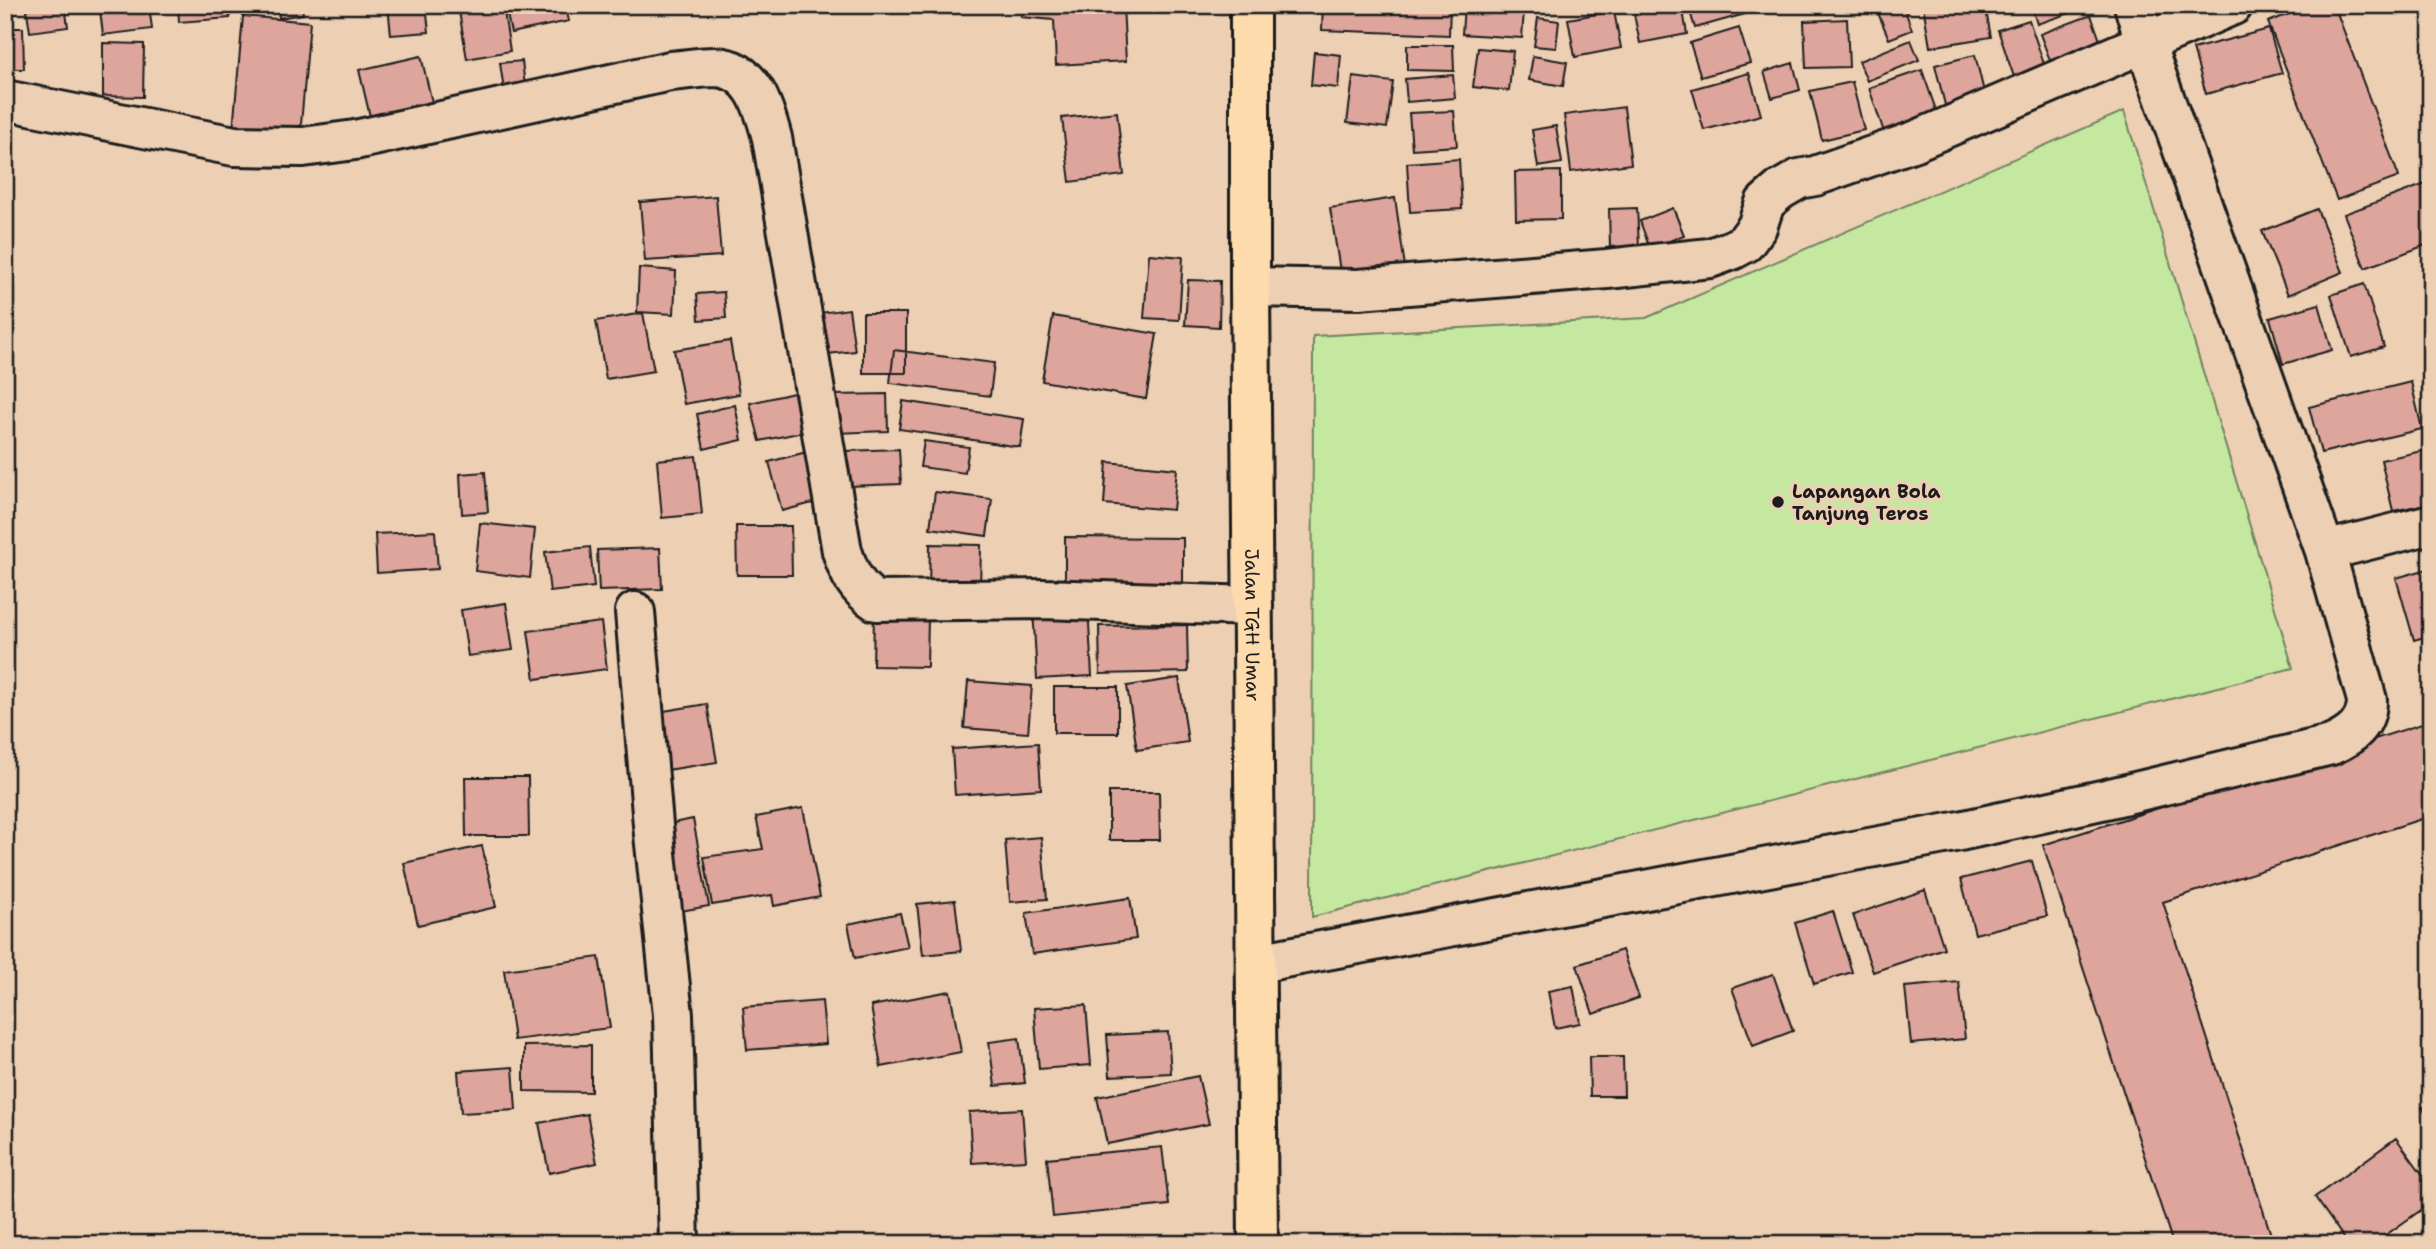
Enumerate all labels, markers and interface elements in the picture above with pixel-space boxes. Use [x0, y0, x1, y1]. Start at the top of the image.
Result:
place label: Lapangan Bola Tanjung Teros [1792, 479, 1941, 526]
marker: Lapangan Bola Tanjung Teros [1770, 494, 1786, 510]
street label: Jalan TGH Umar [1239, 548, 1265, 702]

